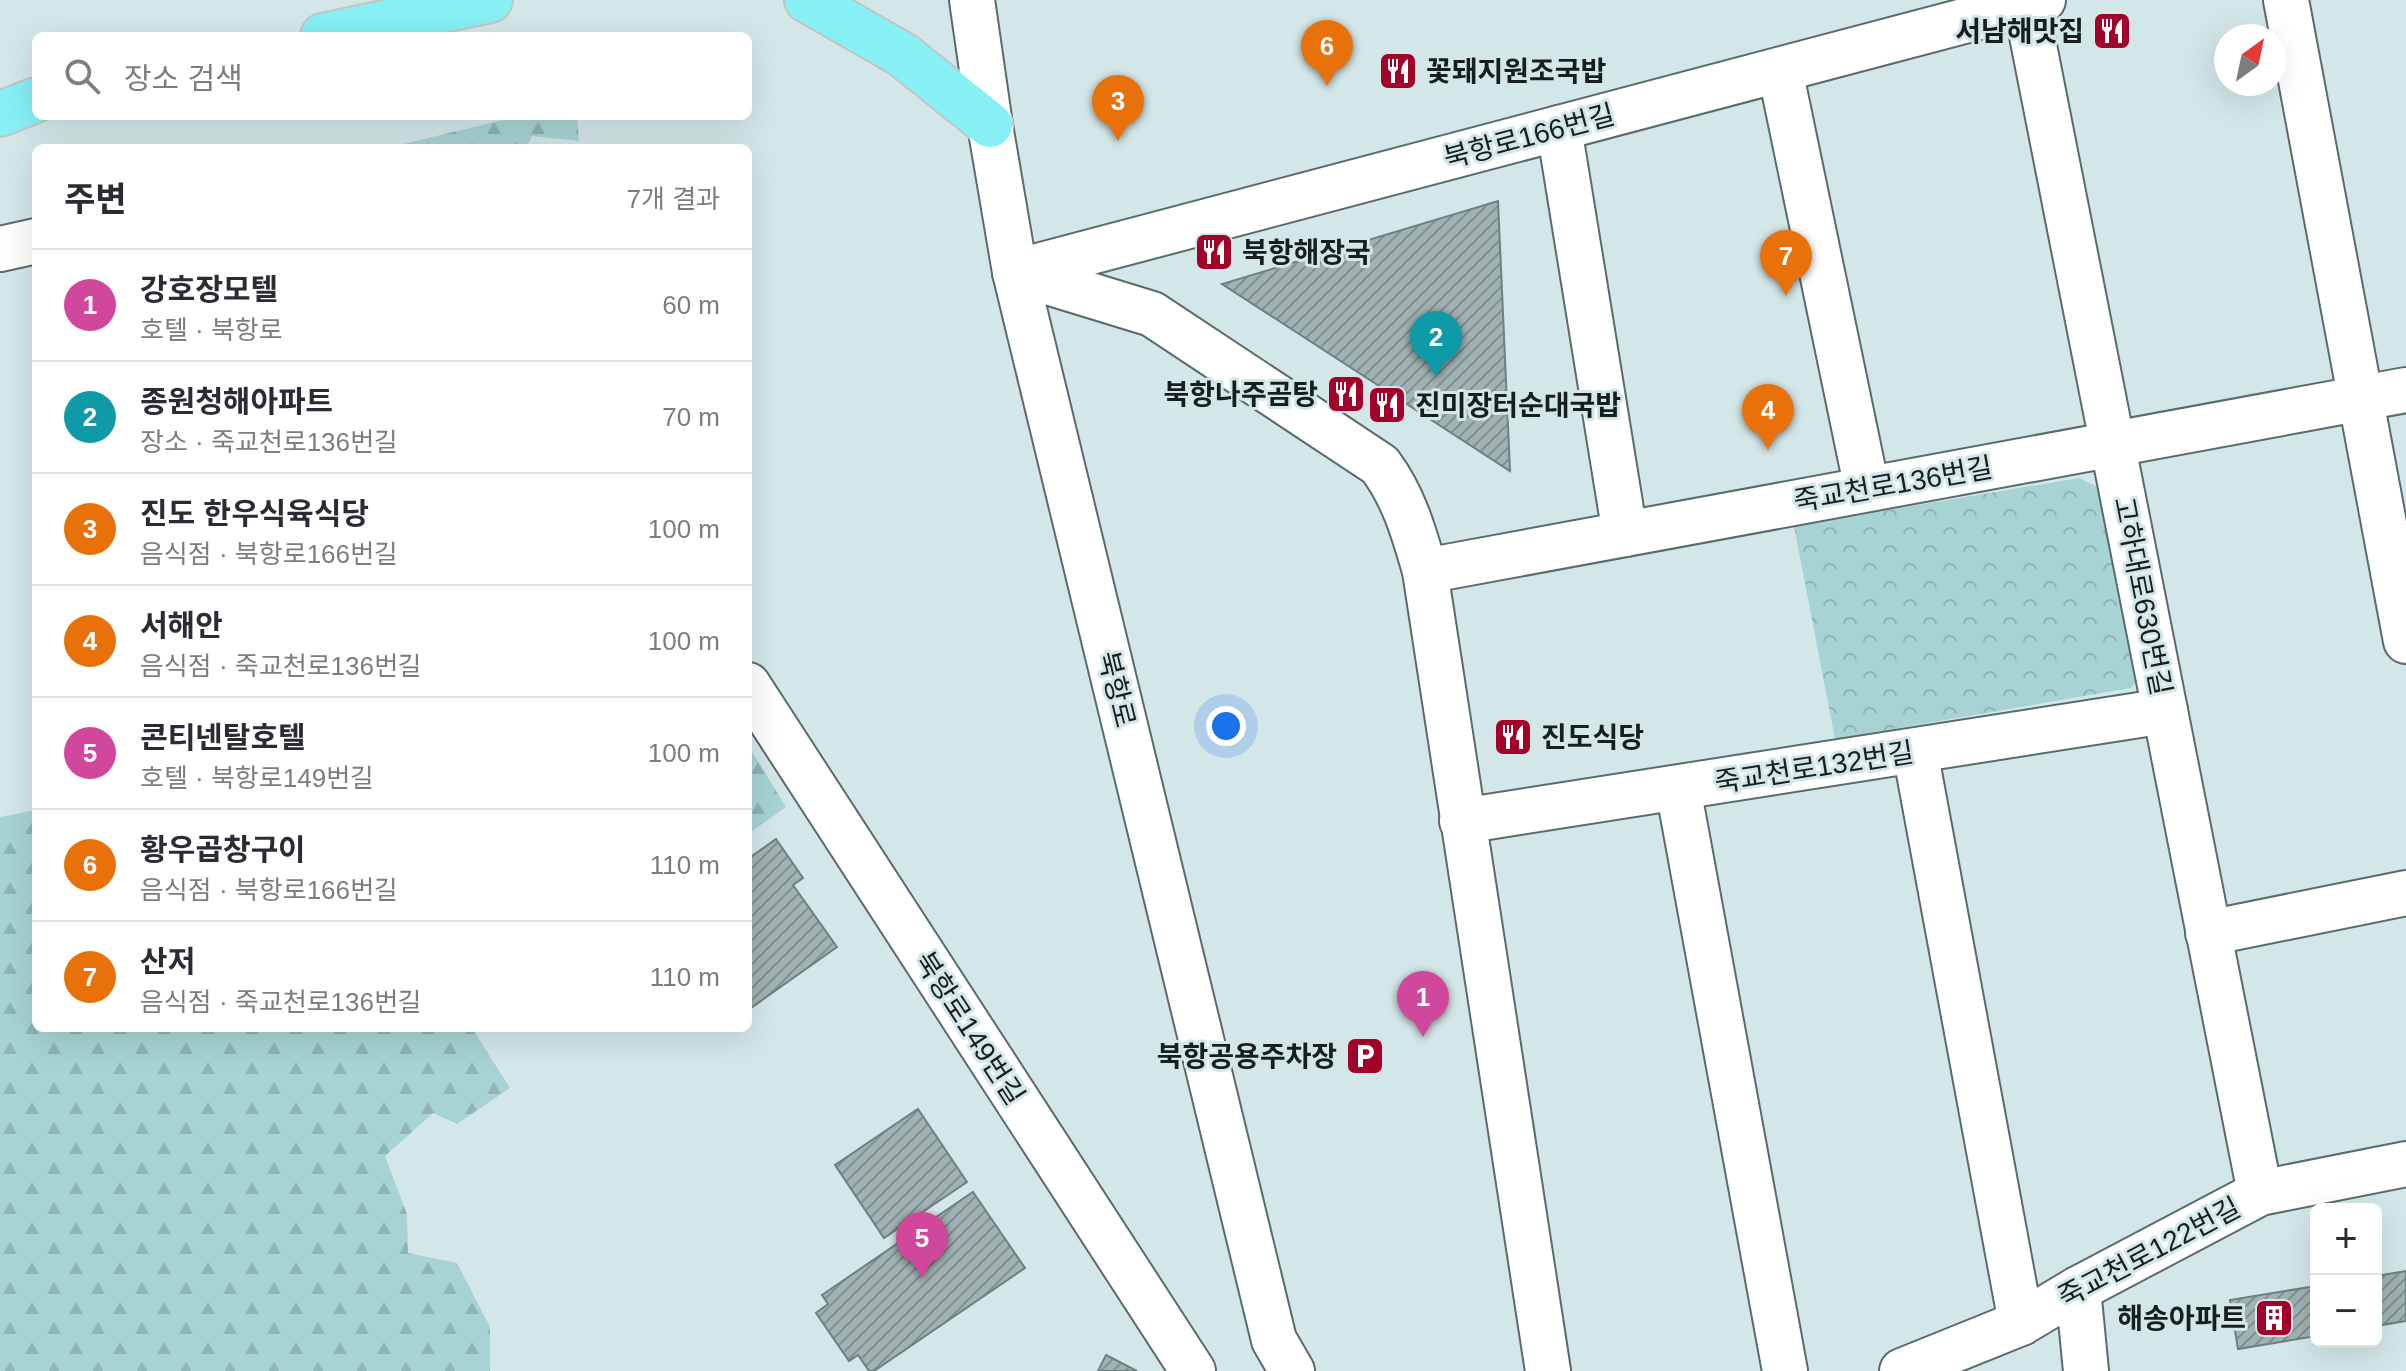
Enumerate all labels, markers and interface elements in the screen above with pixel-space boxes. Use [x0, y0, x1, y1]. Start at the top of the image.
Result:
restaurant icon: 서남해맛집 [2091, 10, 2133, 52]
place label: 서남해맛집 [1955, 16, 2084, 47]
pin: 6 [1301, 20, 1353, 86]
north arrow [2214, 24, 2286, 96]
search box [32, 32, 752, 120]
restaurant icon: 꽃돼지원조국밥 [1377, 50, 1419, 92]
icon: search [60, 54, 104, 98]
place label: 꽃돼지원조국밥 [1426, 56, 1607, 87]
text: 장소 검색 [124, 62, 243, 95]
pin: 3 [1092, 75, 1144, 141]
street label: 북항로166번길 [1440, 99, 1618, 174]
text: 주변 [64, 180, 127, 218]
text: 7개 결과 [627, 184, 720, 214]
pin: 7 [1760, 230, 1812, 296]
restaurant icon: 북항해장국 [1193, 231, 1235, 273]
place label: 북항해장국 [1242, 237, 1371, 268]
text: 강호장모텔 [140, 273, 278, 306]
text: 1 [83, 290, 97, 320]
text: 60 m [662, 290, 720, 320]
pin: 2 [1410, 311, 1462, 377]
text: 호텔 · 북항로 [140, 315, 283, 345]
restaurant icon: 북항나주곰탕 [1325, 373, 1367, 415]
place label: 북항나주곰탕 [1163, 379, 1318, 410]
restaurant icon: 진미장터순대국밥 [1366, 384, 1408, 426]
pin: 4 [1742, 384, 1794, 450]
text: 종원청해아파트 [140, 385, 333, 418]
place label: 진미장터순대국밥 [1415, 390, 1621, 421]
text: 2 [83, 402, 97, 432]
text: 70 m [662, 402, 720, 432]
text: 장소 · 죽교천로136번길 [140, 427, 398, 457]
street label: 죽교천로136번길 [1791, 452, 1995, 517]
street label: 고하대로630번길 [2108, 494, 2177, 698]
text: 진도 한우식육식당 [140, 497, 369, 530]
text: 3 [83, 514, 97, 544]
text: 100 m [648, 514, 720, 544]
text: 음식점 · 북항로166번길 [140, 539, 398, 569]
text: 서해안 [140, 609, 223, 642]
text: 4 [83, 626, 97, 656]
text: 100 m [648, 626, 720, 656]
street label: 북항로 [1092, 648, 1141, 730]
text: 음식점 · 죽교천로136번길 [140, 651, 422, 681]
your location [1206, 706, 1246, 746]
restaurant icon: 진도식당 [1492, 716, 1534, 758]
text: 콘티넨탈호텔 [140, 721, 306, 754]
place label: 진도식당 [1541, 722, 1644, 753]
street label: 죽교천로132번길 [1712, 736, 1916, 799]
text: 5 [83, 738, 97, 768]
text: 100 m [648, 738, 720, 768]
text: 호텔 · 북항로149번길 [140, 763, 374, 793]
text: 황우곱창구이 [140, 833, 306, 866]
text: 6 [83, 850, 97, 880]
text: 110 m [650, 850, 720, 880]
text: 음식점 · 북항로166번길 [140, 875, 398, 905]
text: 산저 [140, 945, 195, 978]
street label: 북항로149번길 [909, 946, 1030, 1110]
text: 7 [83, 962, 97, 992]
text: 110 m [650, 962, 720, 992]
pin: 1 [1397, 971, 1449, 1037]
text: 음식점 · 죽교천로136번길 [140, 987, 422, 1017]
parking icon: 북항공용주차장 [1344, 1035, 1386, 1077]
place label: 북항공용주차장 [1157, 1041, 1337, 1072]
street label: 죽교천로122번길 [2053, 1192, 2245, 1313]
map controls [2310, 1203, 2382, 1347]
button: + [2310, 1203, 2382, 1275]
pin: 5 [896, 1212, 948, 1278]
button: − [2310, 1275, 2382, 1347]
building icon: 해송아파트 [2253, 1297, 2295, 1339]
place label: 해송아파트 [2117, 1303, 2246, 1334]

